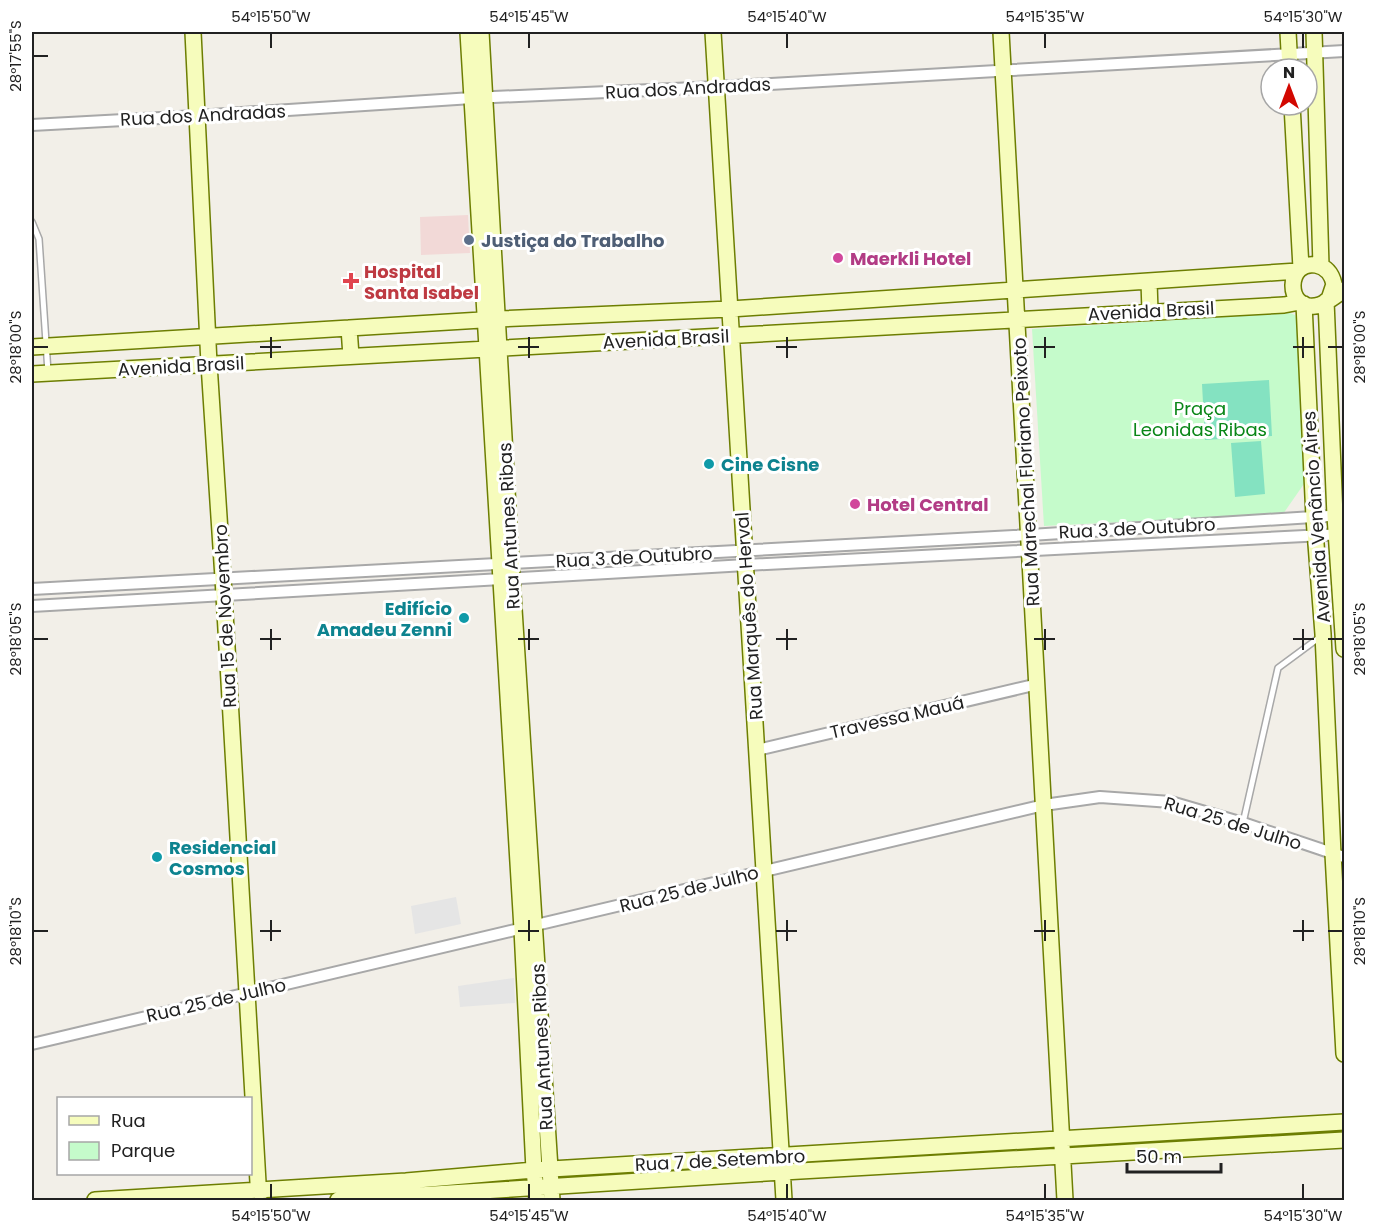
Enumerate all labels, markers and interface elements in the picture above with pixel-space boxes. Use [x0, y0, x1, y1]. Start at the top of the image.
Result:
text: 54°15'50"W [231, 6, 311, 27]
text: 54°15'45"W [489, 6, 569, 27]
text: 54°15'40"W [747, 6, 827, 27]
text: 54°15'35"W [1006, 6, 1085, 27]
text: 54°15'30"W [1264, 6, 1343, 27]
text: 28°17'55"S [5, 20, 26, 92]
north arrow [1259, 57, 1319, 117]
text: N [1283, 61, 1295, 84]
street label: Rua dos Andradas [605, 71, 771, 105]
street label: Rua dos Andradas [120, 98, 286, 132]
place label: Justiça do Trabalho [481, 228, 665, 253]
marker: Justiça do Trabalho [462, 233, 476, 247]
place label: Maerkli Hotel [850, 246, 971, 271]
marker: Maerkli Hotel [831, 251, 845, 265]
place label: Hospital Santa Isabel [364, 259, 479, 305]
marker: Hospital Santa Isabel [342, 272, 360, 290]
street label: Avenida Brasil [1087, 295, 1215, 327]
text: 28°18'00"S [5, 311, 26, 383]
text: 28°18'00"S [1349, 311, 1370, 383]
street label: Avenida Brasil [602, 323, 730, 355]
street label: Rua Marechal Floriano Peixoto [1006, 337, 1046, 607]
street label: Avenida Brasil [117, 350, 245, 382]
park label: Praça Leonidas Ribas [1133, 396, 1267, 442]
street label: Avenida Venâncio Aires [1296, 410, 1336, 624]
street label: Rua Antunes Ribas [492, 442, 526, 610]
place label: Cine Cisne [721, 452, 819, 477]
marker: Cine Cisne [702, 457, 716, 471]
place label: Hotel Central [867, 492, 989, 517]
marker: Hotel Central [848, 497, 862, 511]
street label: Rua Marquês do Herval [729, 511, 769, 721]
street label: Rua 3 de Outubro [1058, 511, 1216, 545]
street label: Rua 15 de Novembro [208, 524, 242, 708]
street label: Rua 3 de Outubro [555, 540, 713, 574]
place label: Edifício Amadeu Zenni [317, 596, 452, 642]
text: 28°18'05"S [5, 603, 26, 675]
text: 28°18'05"S [1349, 603, 1370, 675]
marker: Edifício Amadeu Zenni [457, 611, 471, 625]
street label: Travessa Mauá [827, 689, 967, 745]
street label: Rua 25 de Julho [1161, 790, 1305, 856]
place label: Residencial Cosmos [169, 835, 276, 881]
marker: Residencial Cosmos [150, 850, 164, 864]
street label: Rua 25 de Julho [617, 860, 761, 918]
text: 28°18'10"S [5, 897, 26, 965]
text: 28°18'10"S [1349, 897, 1370, 965]
street label: Rua Antunes Ribas [525, 963, 559, 1131]
street label: Rua 25 de Julho [144, 972, 288, 1028]
legend [57, 1097, 252, 1175]
text: Rua [111, 1108, 146, 1133]
scale bar [1127, 1136, 1222, 1174]
text: Parque [111, 1138, 175, 1163]
street label: Rua 7 de Setembro [634, 1143, 806, 1177]
text: 50 m [1136, 1144, 1182, 1169]
text: 54°15'50"W [231, 1205, 311, 1226]
text: 54°15'45"W [489, 1205, 569, 1226]
text: 54°15'40"W [747, 1205, 827, 1226]
text: 54°15'35"W [1006, 1205, 1085, 1226]
text: 54°15'30"W [1264, 1205, 1343, 1226]

